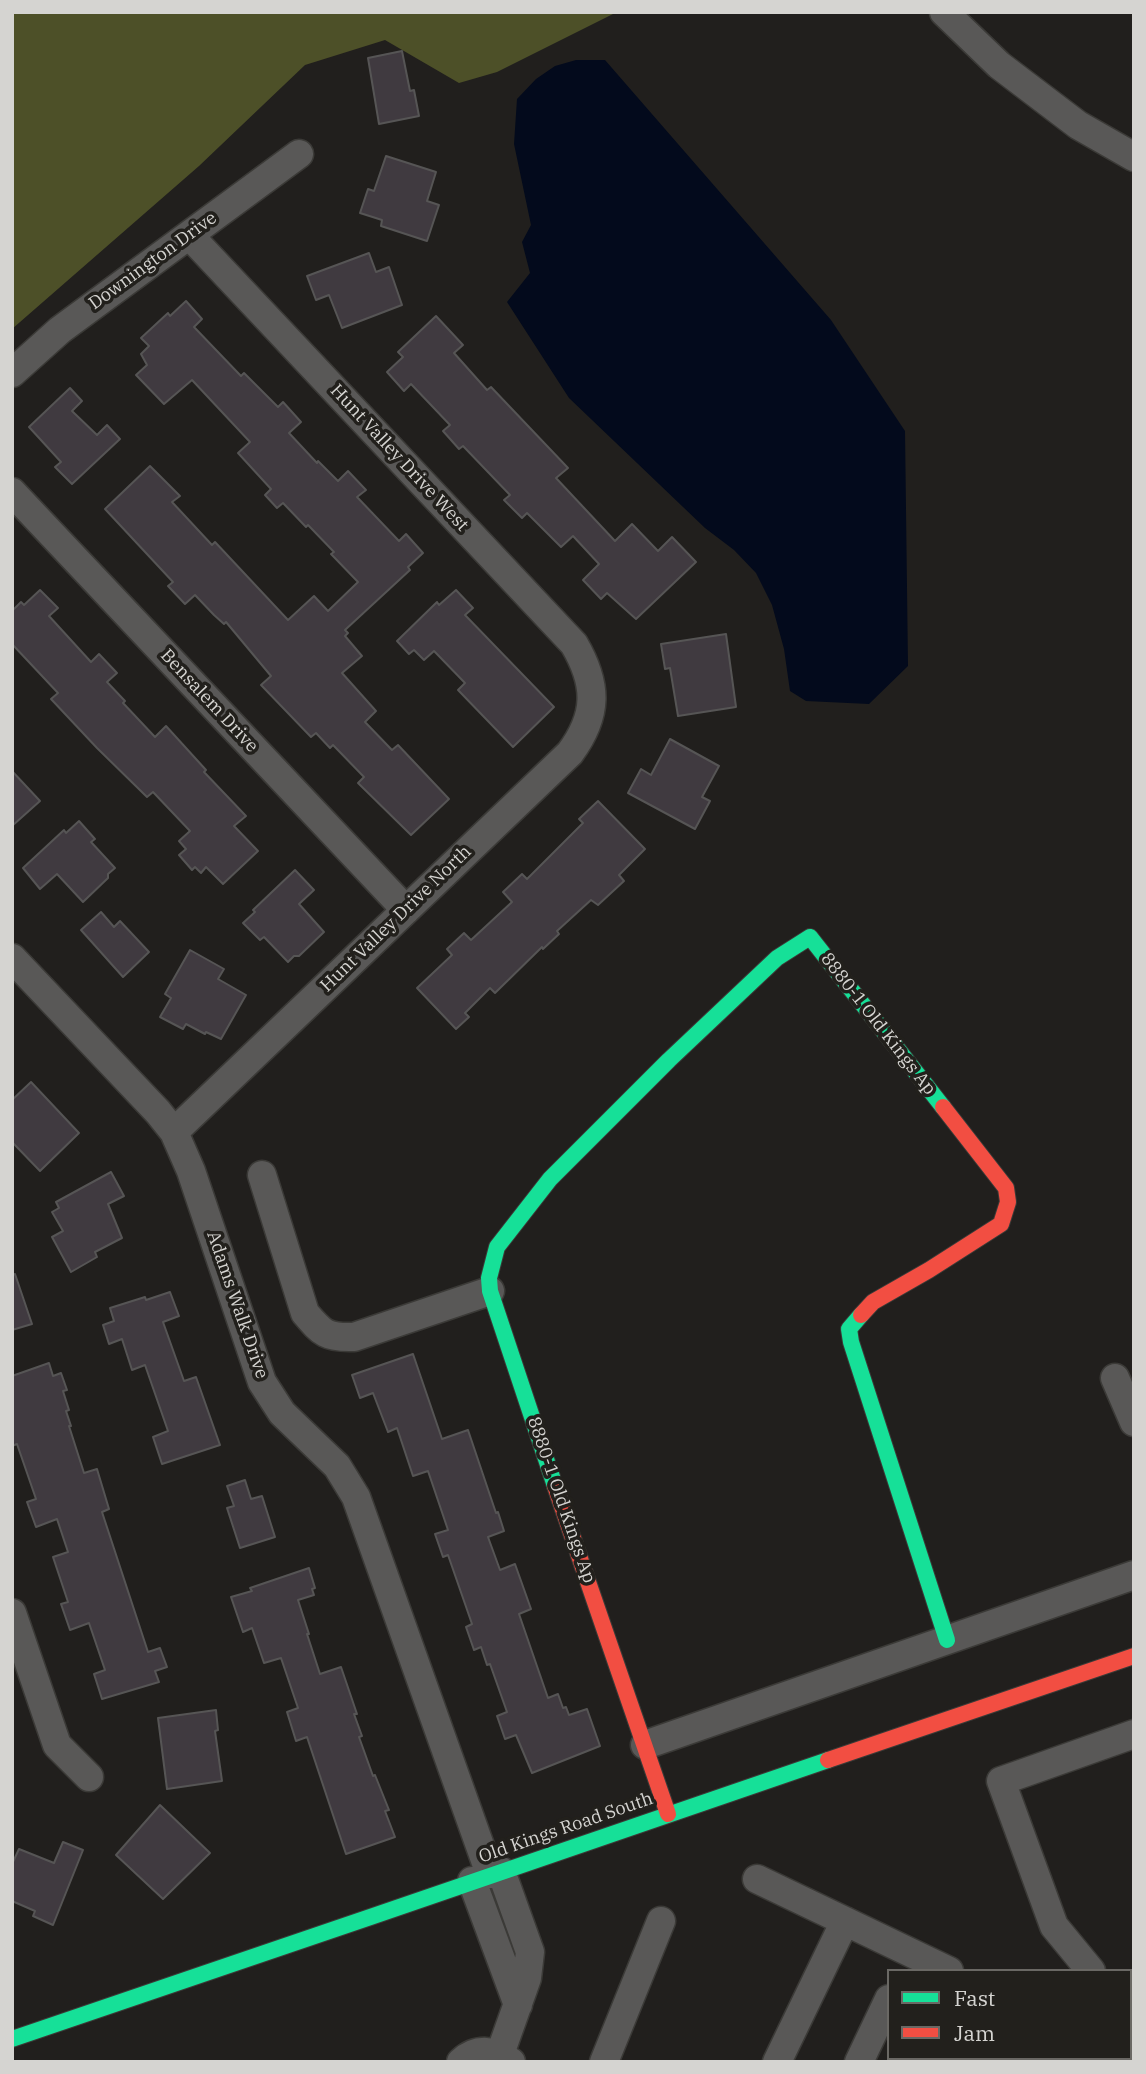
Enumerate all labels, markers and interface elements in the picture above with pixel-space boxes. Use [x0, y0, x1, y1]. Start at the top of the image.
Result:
street label: Downington Drive [85, 207, 221, 315]
street label: Hunt Valley Drive West [325, 380, 473, 536]
street label: Bensalem Drive [156, 645, 262, 757]
street label: Hunt Valley Drive North [316, 841, 476, 997]
street label: 8880-1 Old Kings Ap [816, 949, 940, 1099]
street label: Adams Walk Drive [202, 1228, 272, 1382]
street label: 8880-1 Old Kings Ap [522, 1414, 600, 1586]
street label: Old Kings Road South [476, 1788, 656, 1868]
legend [887, 1969, 1132, 2060]
text: Fast [954, 1984, 995, 2012]
text: Jam [954, 2019, 995, 2047]

